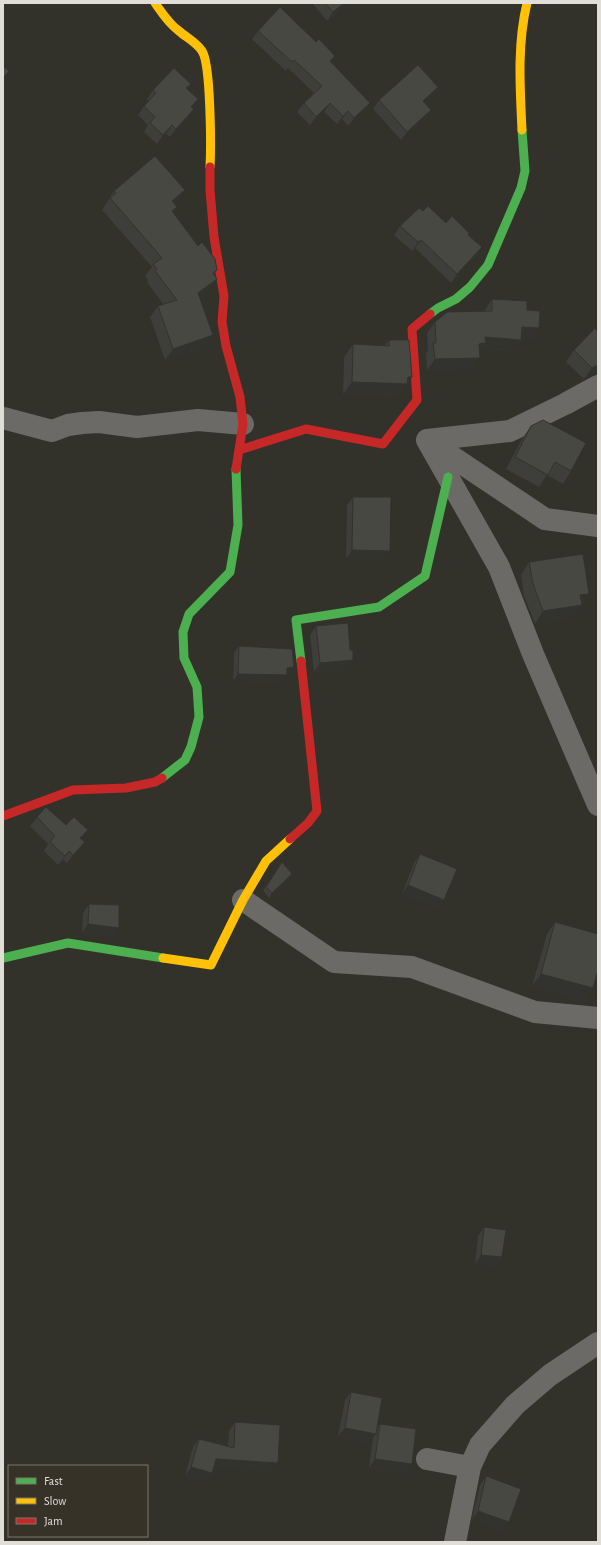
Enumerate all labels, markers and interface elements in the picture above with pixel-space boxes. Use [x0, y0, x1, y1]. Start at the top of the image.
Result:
legend [8, 1465, 148, 1537]
text: Fast [44, 1475, 63, 1487]
text: Slow [44, 1495, 66, 1507]
text: Jam [44, 1515, 63, 1527]

